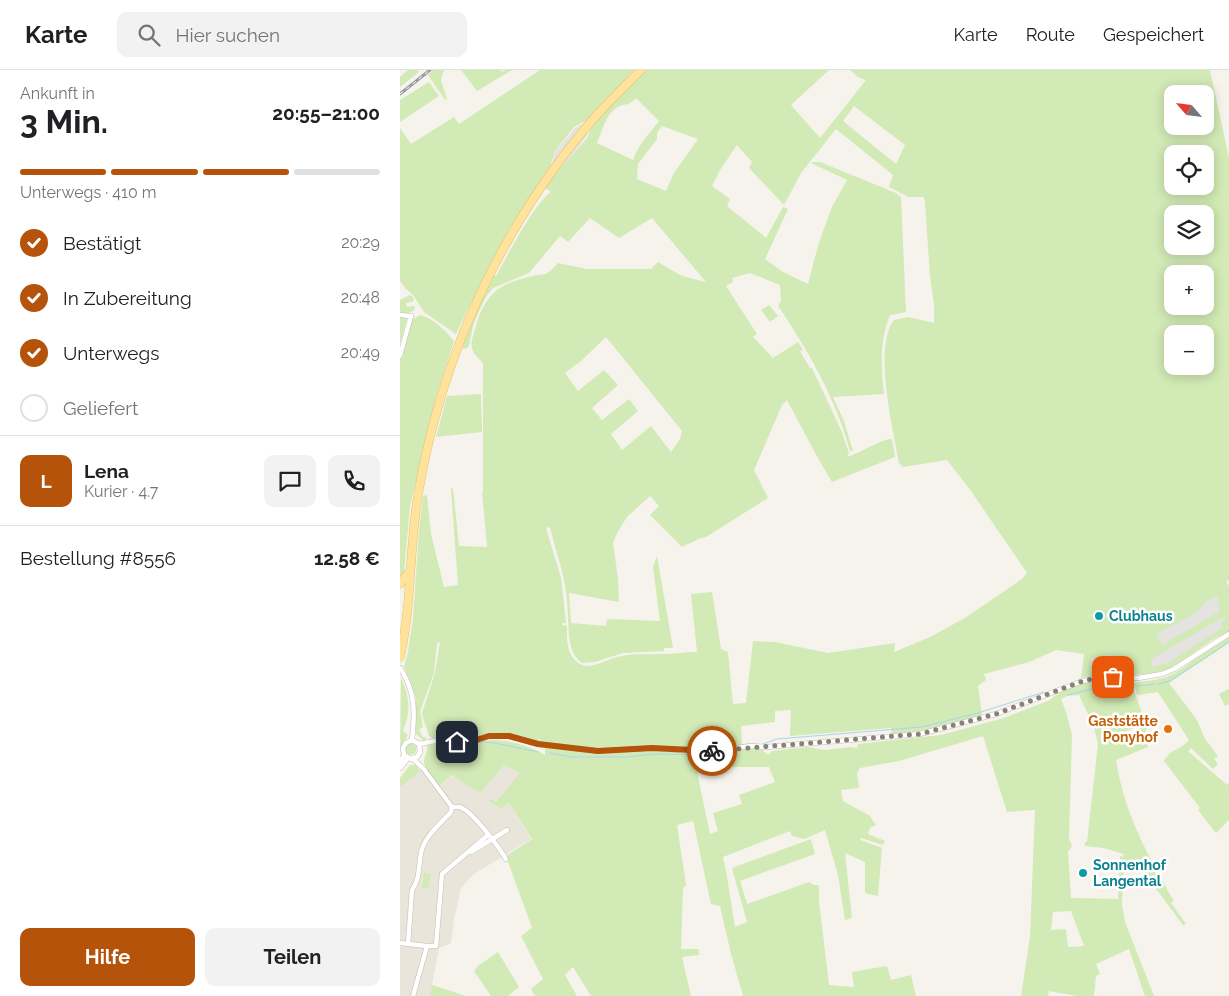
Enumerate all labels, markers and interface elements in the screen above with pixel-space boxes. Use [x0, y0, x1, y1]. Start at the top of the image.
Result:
search box [117, 12, 467, 57]
text: Karte [25, 20, 87, 49]
icon: search [135, 21, 163, 49]
text: Hier suchen [175, 24, 280, 46]
text: Karte [954, 24, 998, 45]
text: Route [1026, 24, 1075, 45]
text: Gespeichert [1103, 24, 1204, 45]
text: Ankunft in [20, 84, 95, 103]
north arrow [1164, 85, 1214, 135]
map controls [1164, 85, 1214, 375]
text: 20:55–21:00 [272, 102, 380, 124]
text: 3 Min. [20, 103, 108, 140]
button: locate [1164, 145, 1214, 195]
text: Unterwegs · 410 m [20, 183, 157, 202]
button: layers [1164, 205, 1214, 255]
icon: check [20, 229, 48, 257]
text: Bestätigt [63, 232, 141, 254]
text: 20:29 [341, 233, 380, 252]
button: + [1164, 265, 1214, 315]
icon: check [20, 284, 48, 312]
text: In Zubereitung [63, 287, 192, 309]
text: 20:48 [341, 288, 380, 307]
button: − [1164, 325, 1214, 375]
icon: check [20, 339, 48, 367]
text: Unterwegs [63, 342, 159, 364]
text: 20:49 [341, 343, 380, 362]
text: Geliefert [63, 397, 138, 419]
button: chat [264, 455, 316, 507]
button: phone [328, 455, 380, 507]
text: Lena [84, 460, 129, 482]
text: L [40, 470, 52, 492]
text: Kurier · 4.7 [84, 482, 158, 501]
text: Bestellung #8556 [20, 547, 176, 569]
text: 12.58 € [314, 547, 380, 569]
place label: Clubhaus [1109, 608, 1173, 624]
marker: Clubhaus [1093, 610, 1105, 622]
pin [1092, 656, 1134, 698]
icon: bag [1099, 663, 1127, 691]
place label: Gaststätte Ponyhof [1088, 713, 1159, 745]
pin [436, 721, 478, 763]
marker: Gaststätte Ponyhof [1162, 723, 1174, 735]
courier [687, 726, 737, 776]
icon: home [443, 728, 471, 756]
icon: bike [698, 737, 726, 765]
place label: Sonnenhof Langental [1093, 857, 1167, 889]
marker: Sonnenhof Langental [1077, 867, 1089, 879]
button: Hilfe [20, 928, 195, 986]
button: Teilen [205, 928, 380, 986]

